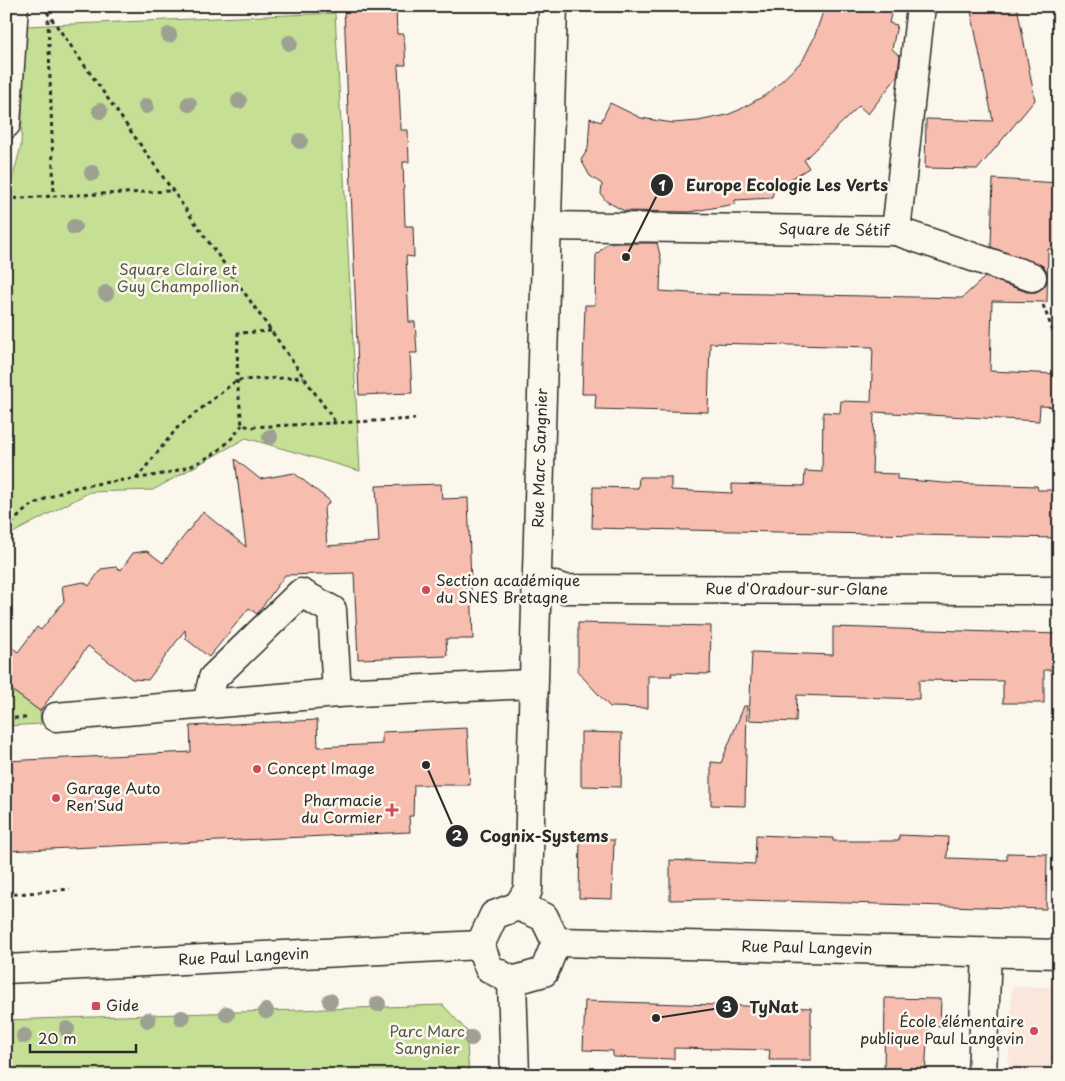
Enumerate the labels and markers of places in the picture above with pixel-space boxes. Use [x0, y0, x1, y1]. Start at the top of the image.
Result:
callout: Europe Ecologie Les Verts [650, 170, 899, 201]
place label: Section académique du SNES Bretagne [436, 568, 580, 608]
marker: Section académique du SNES Bretagne [420, 584, 432, 596]
place label: Concept Image [267, 756, 375, 779]
marker: Concept Image [251, 763, 263, 775]
place label: Garage Auto Ren'Sud [66, 776, 160, 816]
place label: Pharmacie du Cormier [301, 788, 382, 828]
marker: Garage Auto Ren'Sud [50, 792, 62, 804]
marker: Pharmacie du Cormier [386, 804, 398, 816]
callout: Cognix-Systems [445, 821, 618, 852]
callout: TyNat [715, 992, 809, 1023]
place label: Gide [106, 993, 139, 1016]
marker: Gide [90, 1000, 102, 1012]
place label: École élémentaire publique Paul Langevin [860, 1009, 1024, 1049]
marker: École élémentaire publique Paul Langevin [1028, 1025, 1040, 1037]

